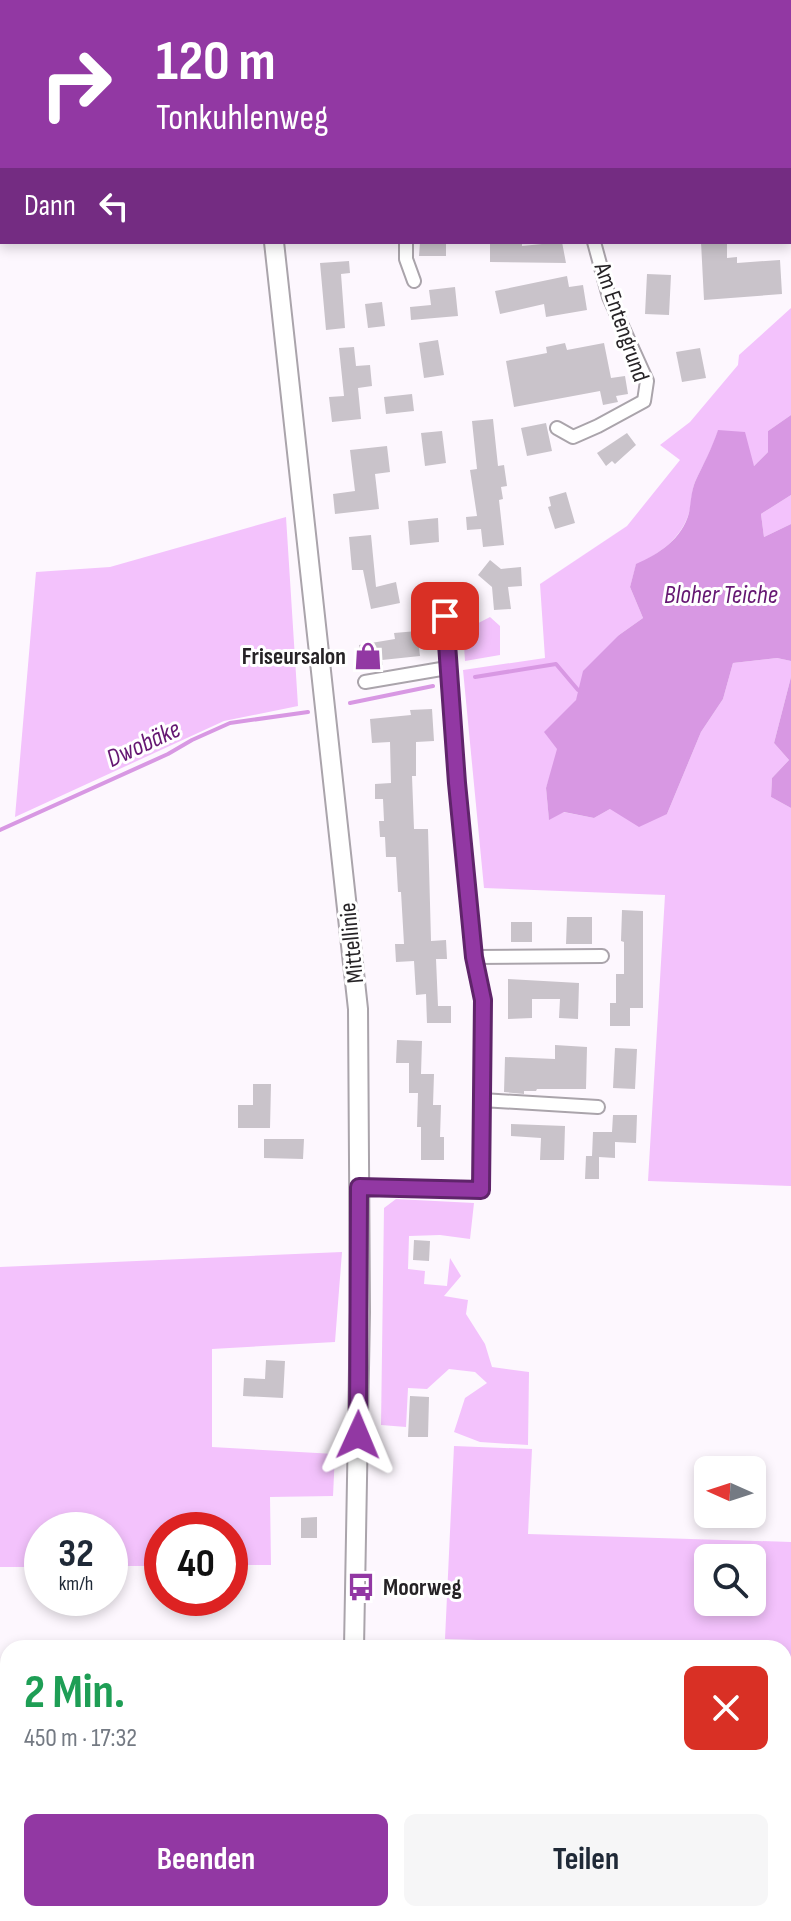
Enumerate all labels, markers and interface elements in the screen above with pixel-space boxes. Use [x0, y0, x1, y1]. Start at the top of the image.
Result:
text: 120 m [156, 29, 276, 96]
icon: right [24, 32, 128, 136]
text: Tonkuhlenweg [156, 97, 328, 140]
icon: left [92, 184, 136, 228]
text: Dann [24, 188, 76, 224]
street label: Am Entengrund [587, 258, 655, 386]
water label: Bloher Teiche [664, 580, 778, 611]
pin [411, 582, 479, 650]
icon: arrive [423, 594, 467, 638]
shop icon: Friseursalon [353, 641, 383, 671]
place label: Friseursalon [242, 642, 346, 671]
water label: Dwobäke [102, 714, 185, 775]
street label: Mittellinie [333, 901, 370, 985]
position arrow [316, 1393, 400, 1477]
north arrow [694, 1456, 766, 1528]
map controls [694, 1456, 766, 1616]
speed limit sign: 40 [144, 1512, 248, 1616]
text: 32 [58, 1530, 94, 1578]
button: search [694, 1544, 766, 1616]
text: km/h [59, 1572, 93, 1596]
bus stop icon: Moorweg [346, 1572, 376, 1602]
place label: Moorweg [383, 1573, 462, 1602]
text: 2 Min. [24, 1664, 125, 1721]
button: close [684, 1666, 768, 1750]
text: 450 m · 17:32 [24, 1723, 137, 1754]
button: Beenden [24, 1814, 388, 1906]
button: Teilen [404, 1814, 768, 1906]

